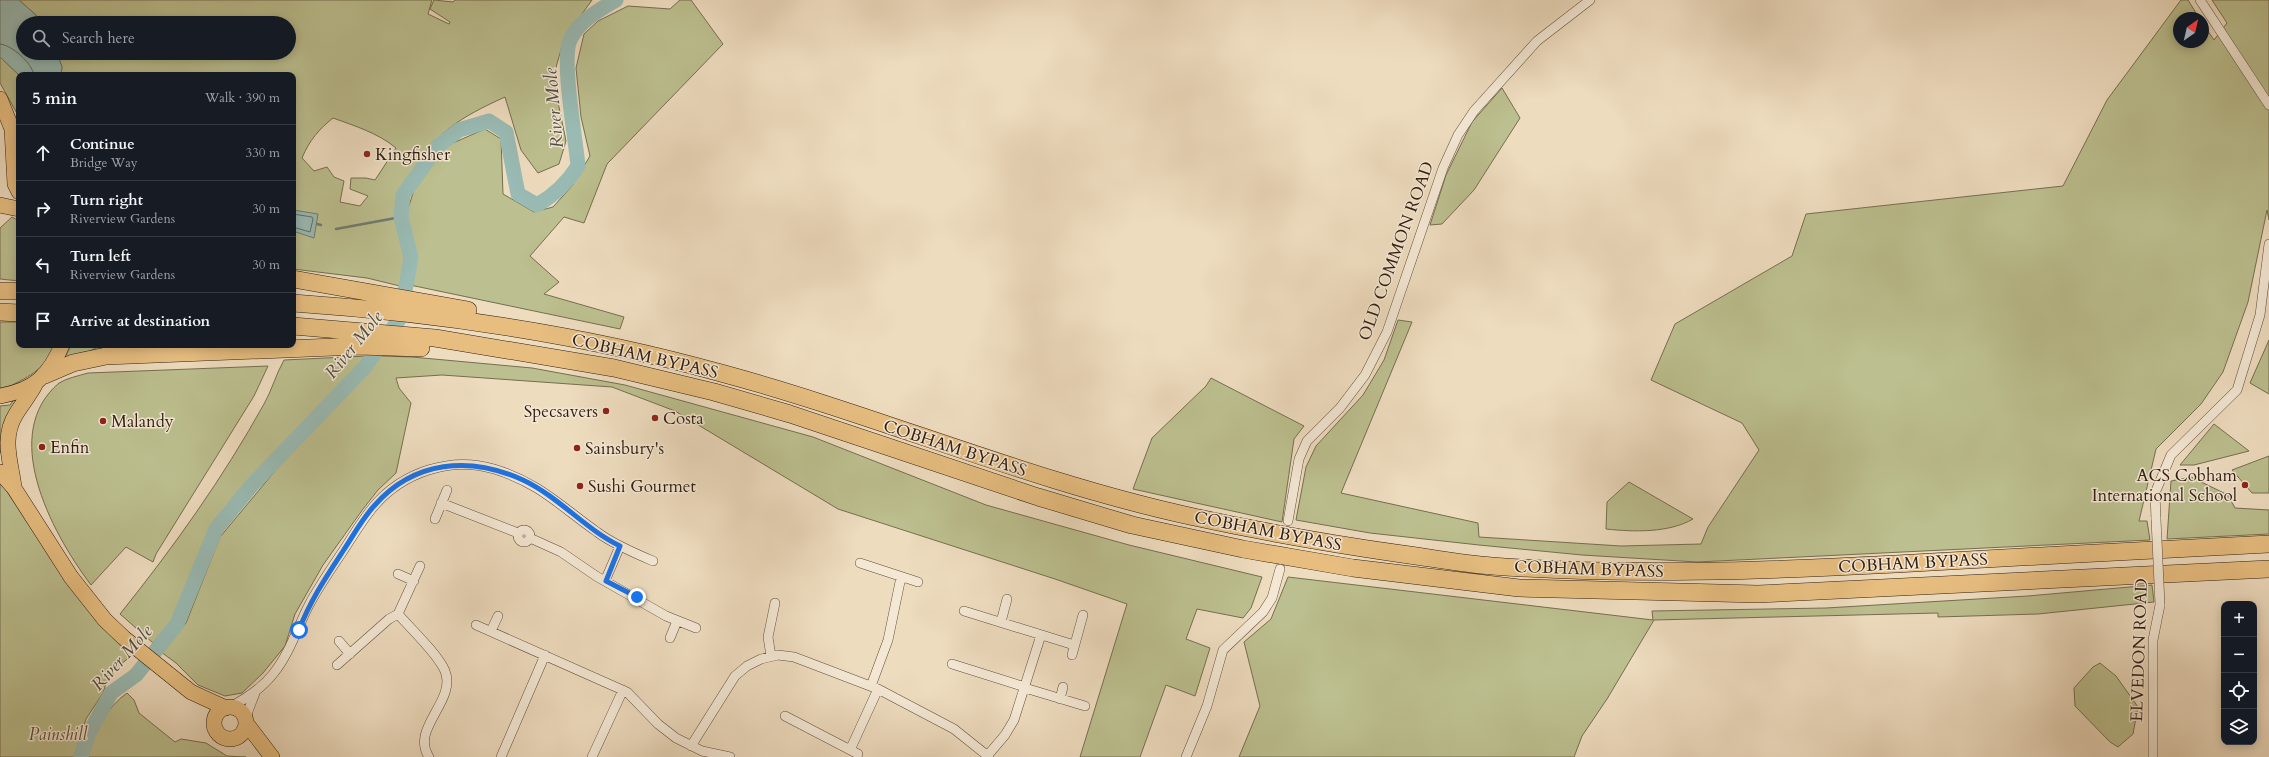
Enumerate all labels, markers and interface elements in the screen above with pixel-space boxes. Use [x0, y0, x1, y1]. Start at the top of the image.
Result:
north arrow [2173, 12, 2209, 48]
search box [16, 16, 296, 60]
icon: search [30, 27, 52, 49]
text: Search here [62, 28, 135, 48]
water label: River Mole [538, 66, 570, 149]
text: 5 min [32, 87, 77, 110]
text: Walk · 390 m [205, 89, 280, 107]
text: Continue [70, 134, 135, 154]
icon: ahead [32, 142, 54, 164]
place label: Kingfisher [375, 143, 451, 166]
text: 330 m [246, 144, 280, 162]
marker: Kingfisher [362, 149, 372, 159]
text: Bridge Way [70, 154, 138, 172]
street label: OLD COMMON ROAD [1353, 158, 1439, 344]
text: Turn right [70, 190, 143, 210]
icon: right [32, 198, 54, 220]
text: 30 m [252, 200, 280, 218]
text: Riverview Gardens [70, 210, 175, 228]
text: Turn left [70, 246, 131, 266]
icon: left [32, 254, 54, 276]
text: 30 m [252, 256, 280, 274]
text: Riverview Gardens [70, 266, 175, 284]
water label: River Mole [319, 305, 390, 384]
icon: arrive [32, 310, 54, 332]
text: Arrive at destination [70, 311, 210, 331]
street label: COBHAM BYPASS [570, 328, 720, 384]
place label: Specsavers [524, 400, 598, 423]
marker: Specsavers [601, 406, 611, 416]
place label: Costa [663, 407, 704, 430]
place label: Malandy [111, 410, 174, 433]
marker: Costa [650, 413, 660, 423]
street label: COBHAM BYPASS [880, 414, 1030, 482]
marker: Malandy [98, 416, 108, 426]
place label: Enfin [50, 436, 90, 459]
place label: Sainsbury's [585, 437, 664, 460]
marker: Enfin [37, 442, 47, 452]
marker: Sainsbury's [572, 443, 582, 453]
place label: ACS Cobham International School [2092, 464, 2238, 507]
place label: Sushi Gourmet [588, 475, 696, 498]
marker: ACS Cobham International School [2240, 480, 2250, 490]
marker: Sushi Gourmet [575, 481, 585, 491]
street label: COBHAM BYPASS [1192, 505, 1344, 557]
street label: COBHAM BYPASS [1838, 548, 1988, 578]
street label: COBHAM BYPASS [1514, 555, 1664, 583]
street label: ELVEDON ROAD [2125, 578, 2153, 722]
route end [628, 588, 646, 606]
map controls [2221, 601, 2257, 745]
button: + [2221, 601, 2257, 637]
water label: River Mole [86, 619, 159, 696]
route start [290, 621, 308, 639]
button: − [2221, 637, 2257, 673]
button: locate [2221, 673, 2257, 709]
button: layers [2221, 709, 2257, 745]
park label: Painshill [29, 723, 88, 746]

